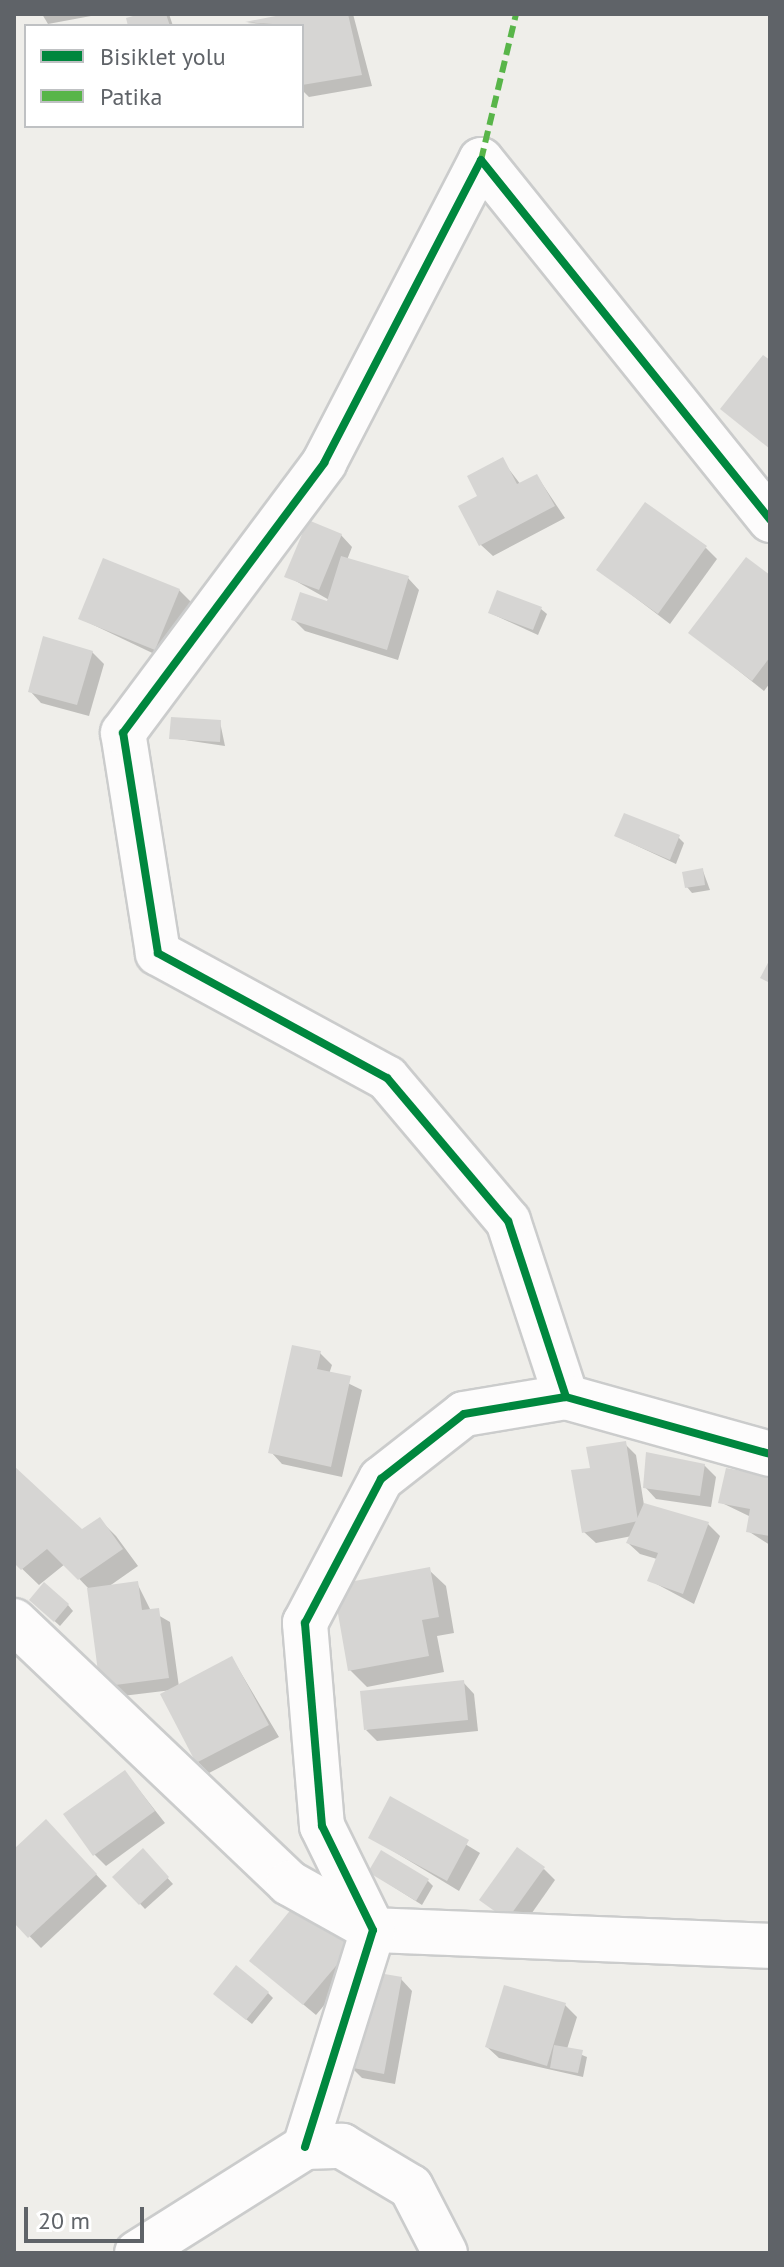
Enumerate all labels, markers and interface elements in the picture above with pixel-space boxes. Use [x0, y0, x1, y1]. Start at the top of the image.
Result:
legend [24, 24, 304, 128]
text: Bisiklet yolu [100, 41, 226, 72]
text: Patika [100, 81, 162, 112]
scale bar [28, 2191, 148, 2241]
text: 20 m [38, 2205, 90, 2236]

